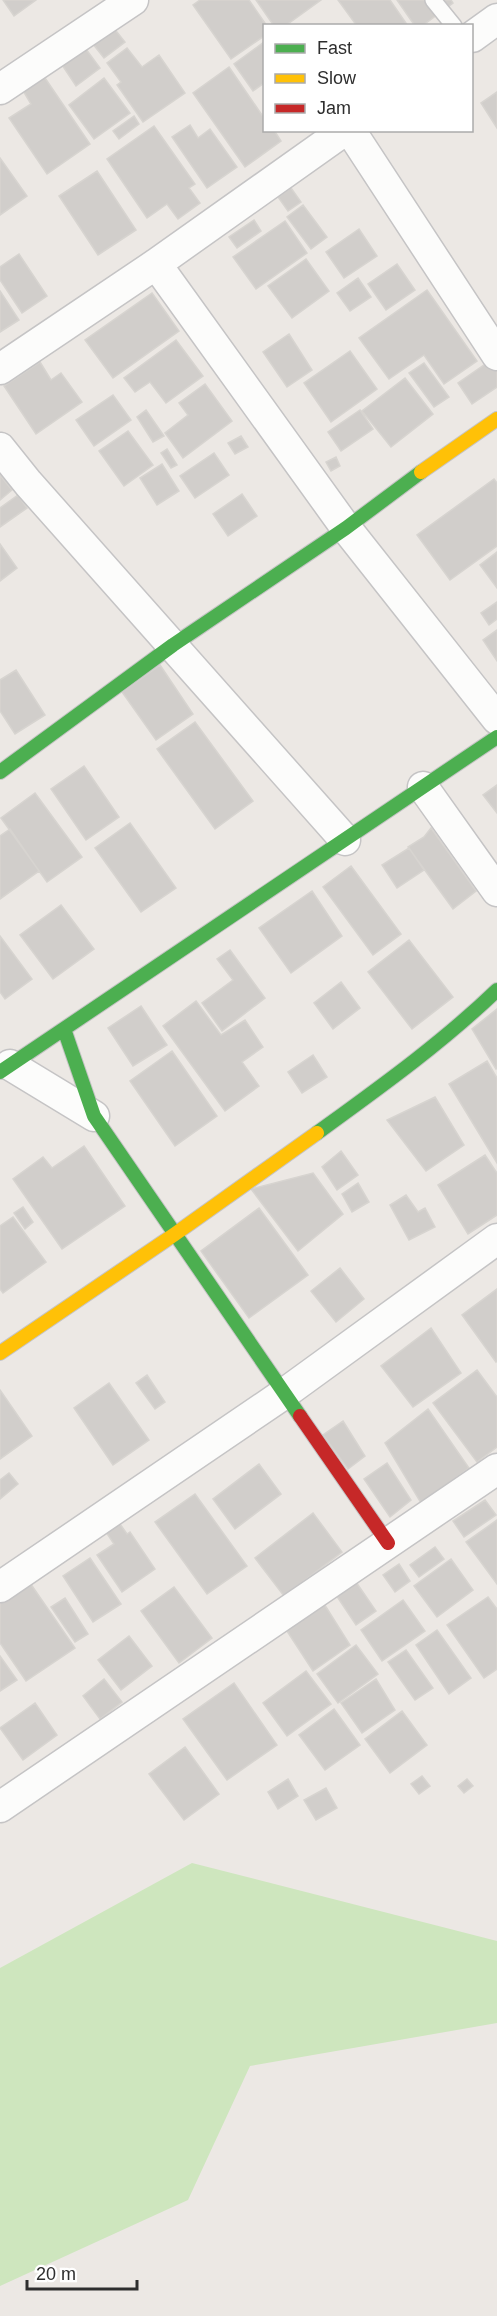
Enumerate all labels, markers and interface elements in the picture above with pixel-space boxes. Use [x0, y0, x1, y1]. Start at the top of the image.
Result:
legend [263, 24, 473, 132]
text: Fast [317, 38, 352, 58]
text: Slow [317, 68, 357, 88]
text: Jam [317, 98, 351, 118]
scale bar [27, 2253, 136, 2291]
text: 20 m [36, 2264, 76, 2284]

